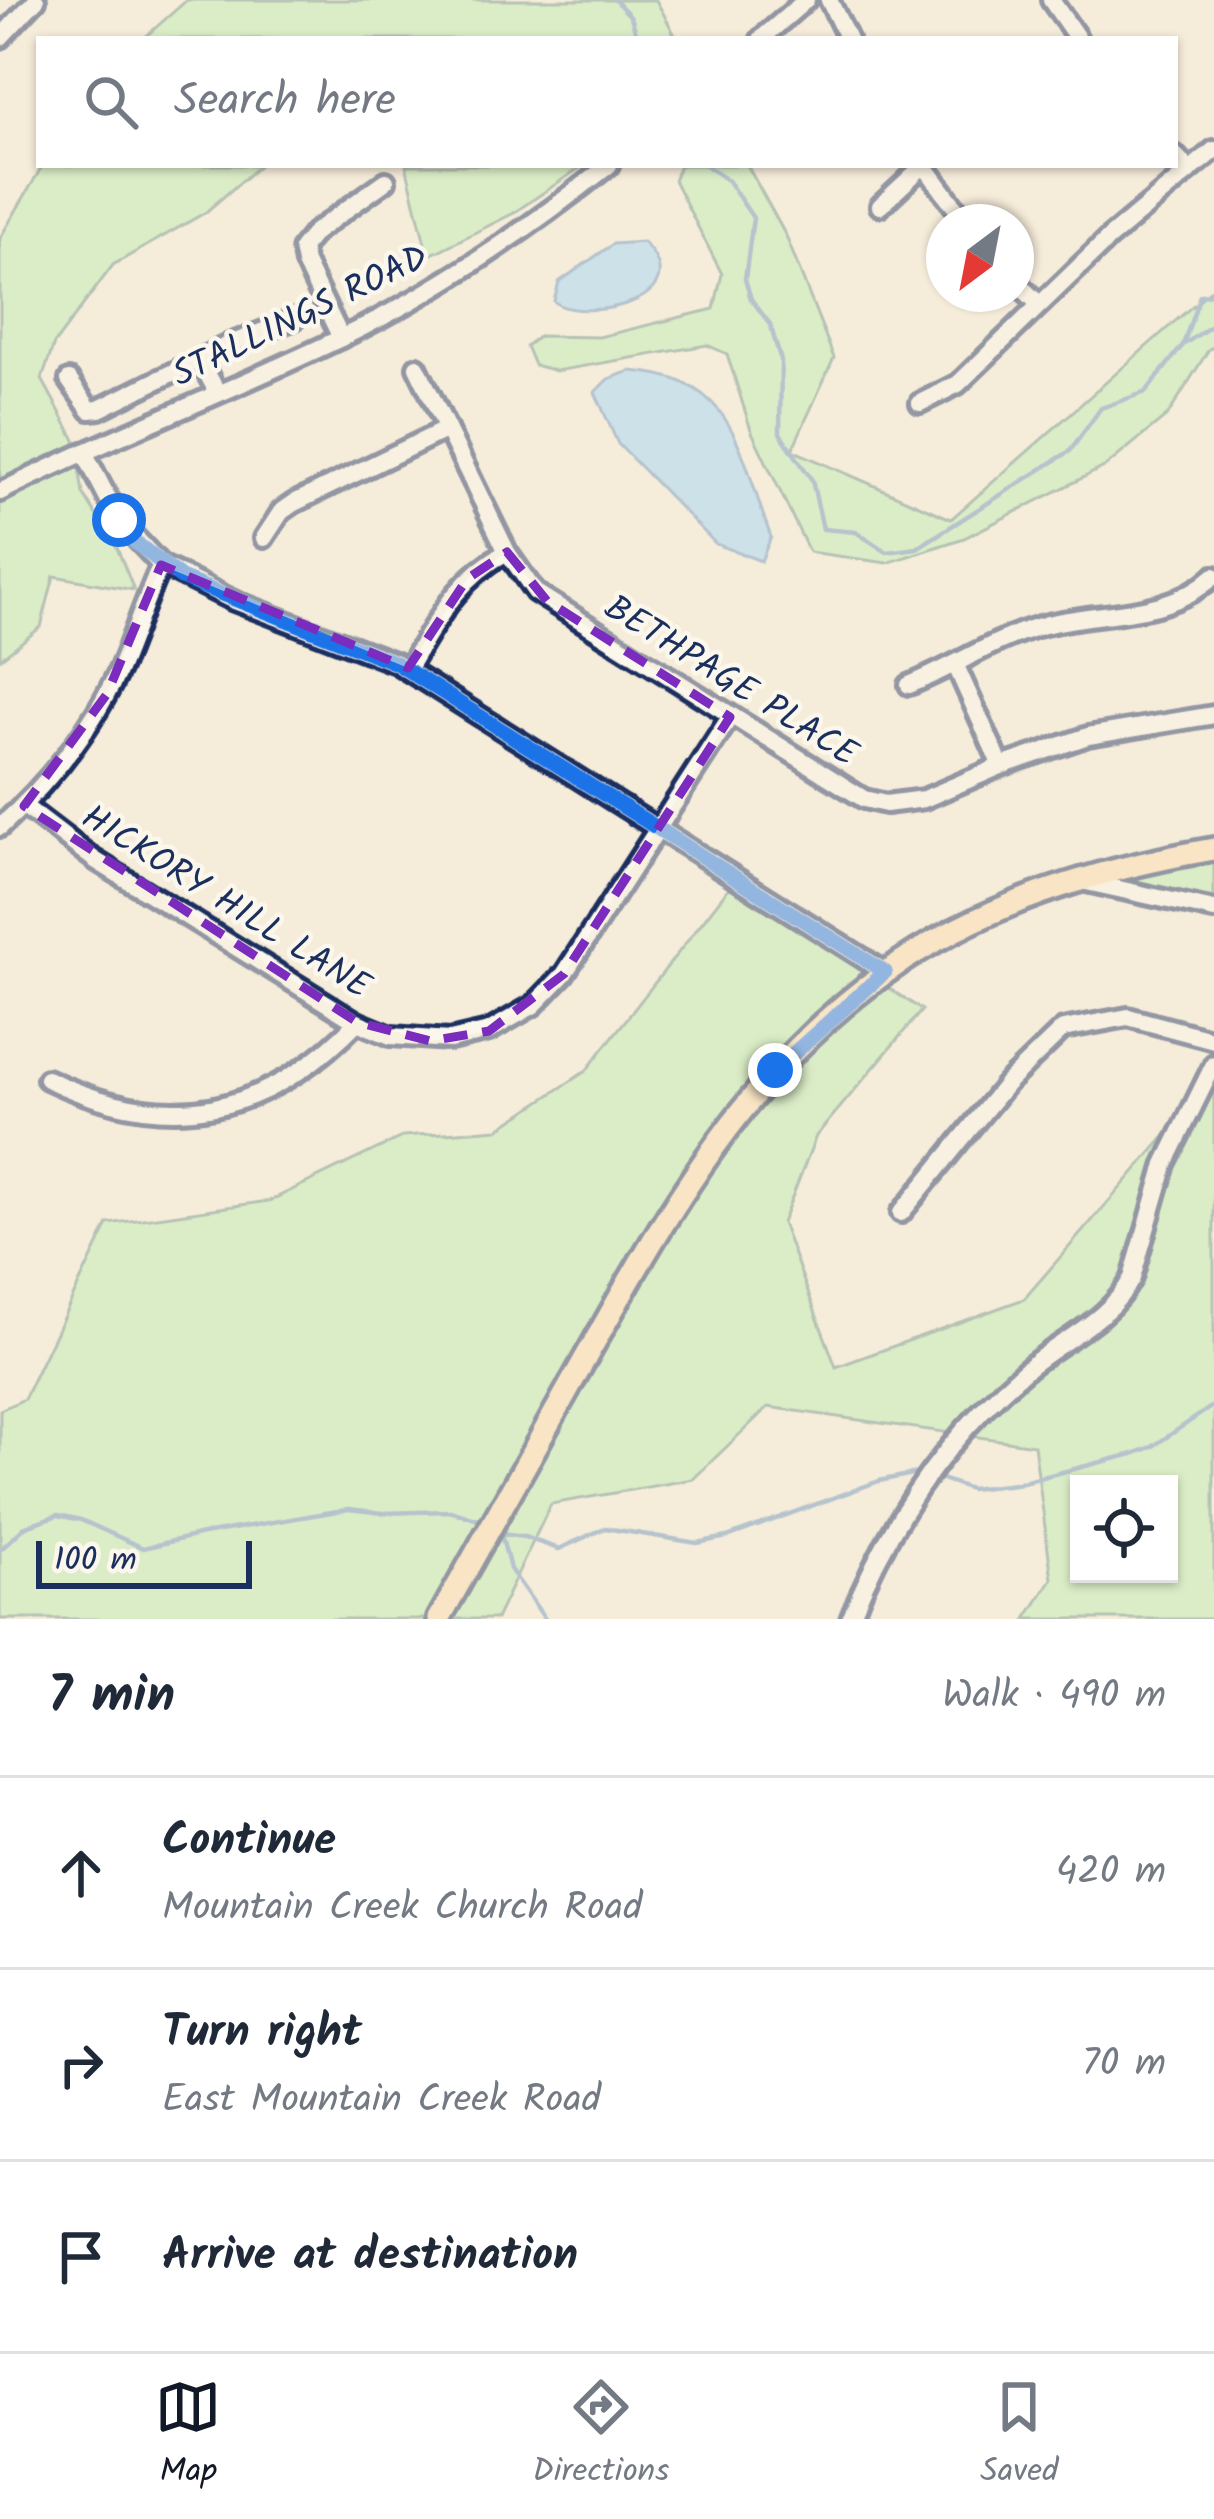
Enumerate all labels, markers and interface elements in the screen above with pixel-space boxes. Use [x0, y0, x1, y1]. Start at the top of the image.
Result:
search box [36, 36, 1178, 168]
text: Search here [174, 66, 396, 138]
icon: search [78, 69, 144, 135]
north arrow [926, 204, 1034, 312]
street label: STALLINGS ROAD [163, 230, 438, 404]
route start [92, 493, 146, 547]
street label: BETHPAGE PLACE [592, 581, 869, 783]
street label: HICKORY HILL LANE [69, 791, 382, 1016]
route end [748, 1043, 802, 1097]
map controls [1070, 1475, 1178, 1583]
button: locate [1070, 1475, 1178, 1583]
scale bar [36, 1535, 252, 1588]
text: 100 m [54, 1535, 137, 1588]
text: 7 min [48, 1657, 175, 1738]
text: Walk · 490 m [942, 1666, 1166, 1728]
text: Continue [162, 1806, 336, 1878]
icon: ahead [48, 1840, 114, 1906]
text: 420 m [1056, 1842, 1166, 1904]
text: Mountain Creek Church Road [162, 1878, 642, 1940]
text: Turn right [162, 1998, 362, 2070]
icon: right [48, 2032, 114, 2098]
text: 70 m [1082, 2034, 1166, 2096]
text: East Mountain Creek Road [162, 2070, 601, 2132]
text: Arrive at destination [162, 2221, 578, 2293]
icon: arrive [48, 2224, 114, 2290]
tab: Map [155, 2374, 221, 2499]
tab: Directions [532, 2374, 669, 2499]
tab: Saved [980, 2374, 1059, 2499]

